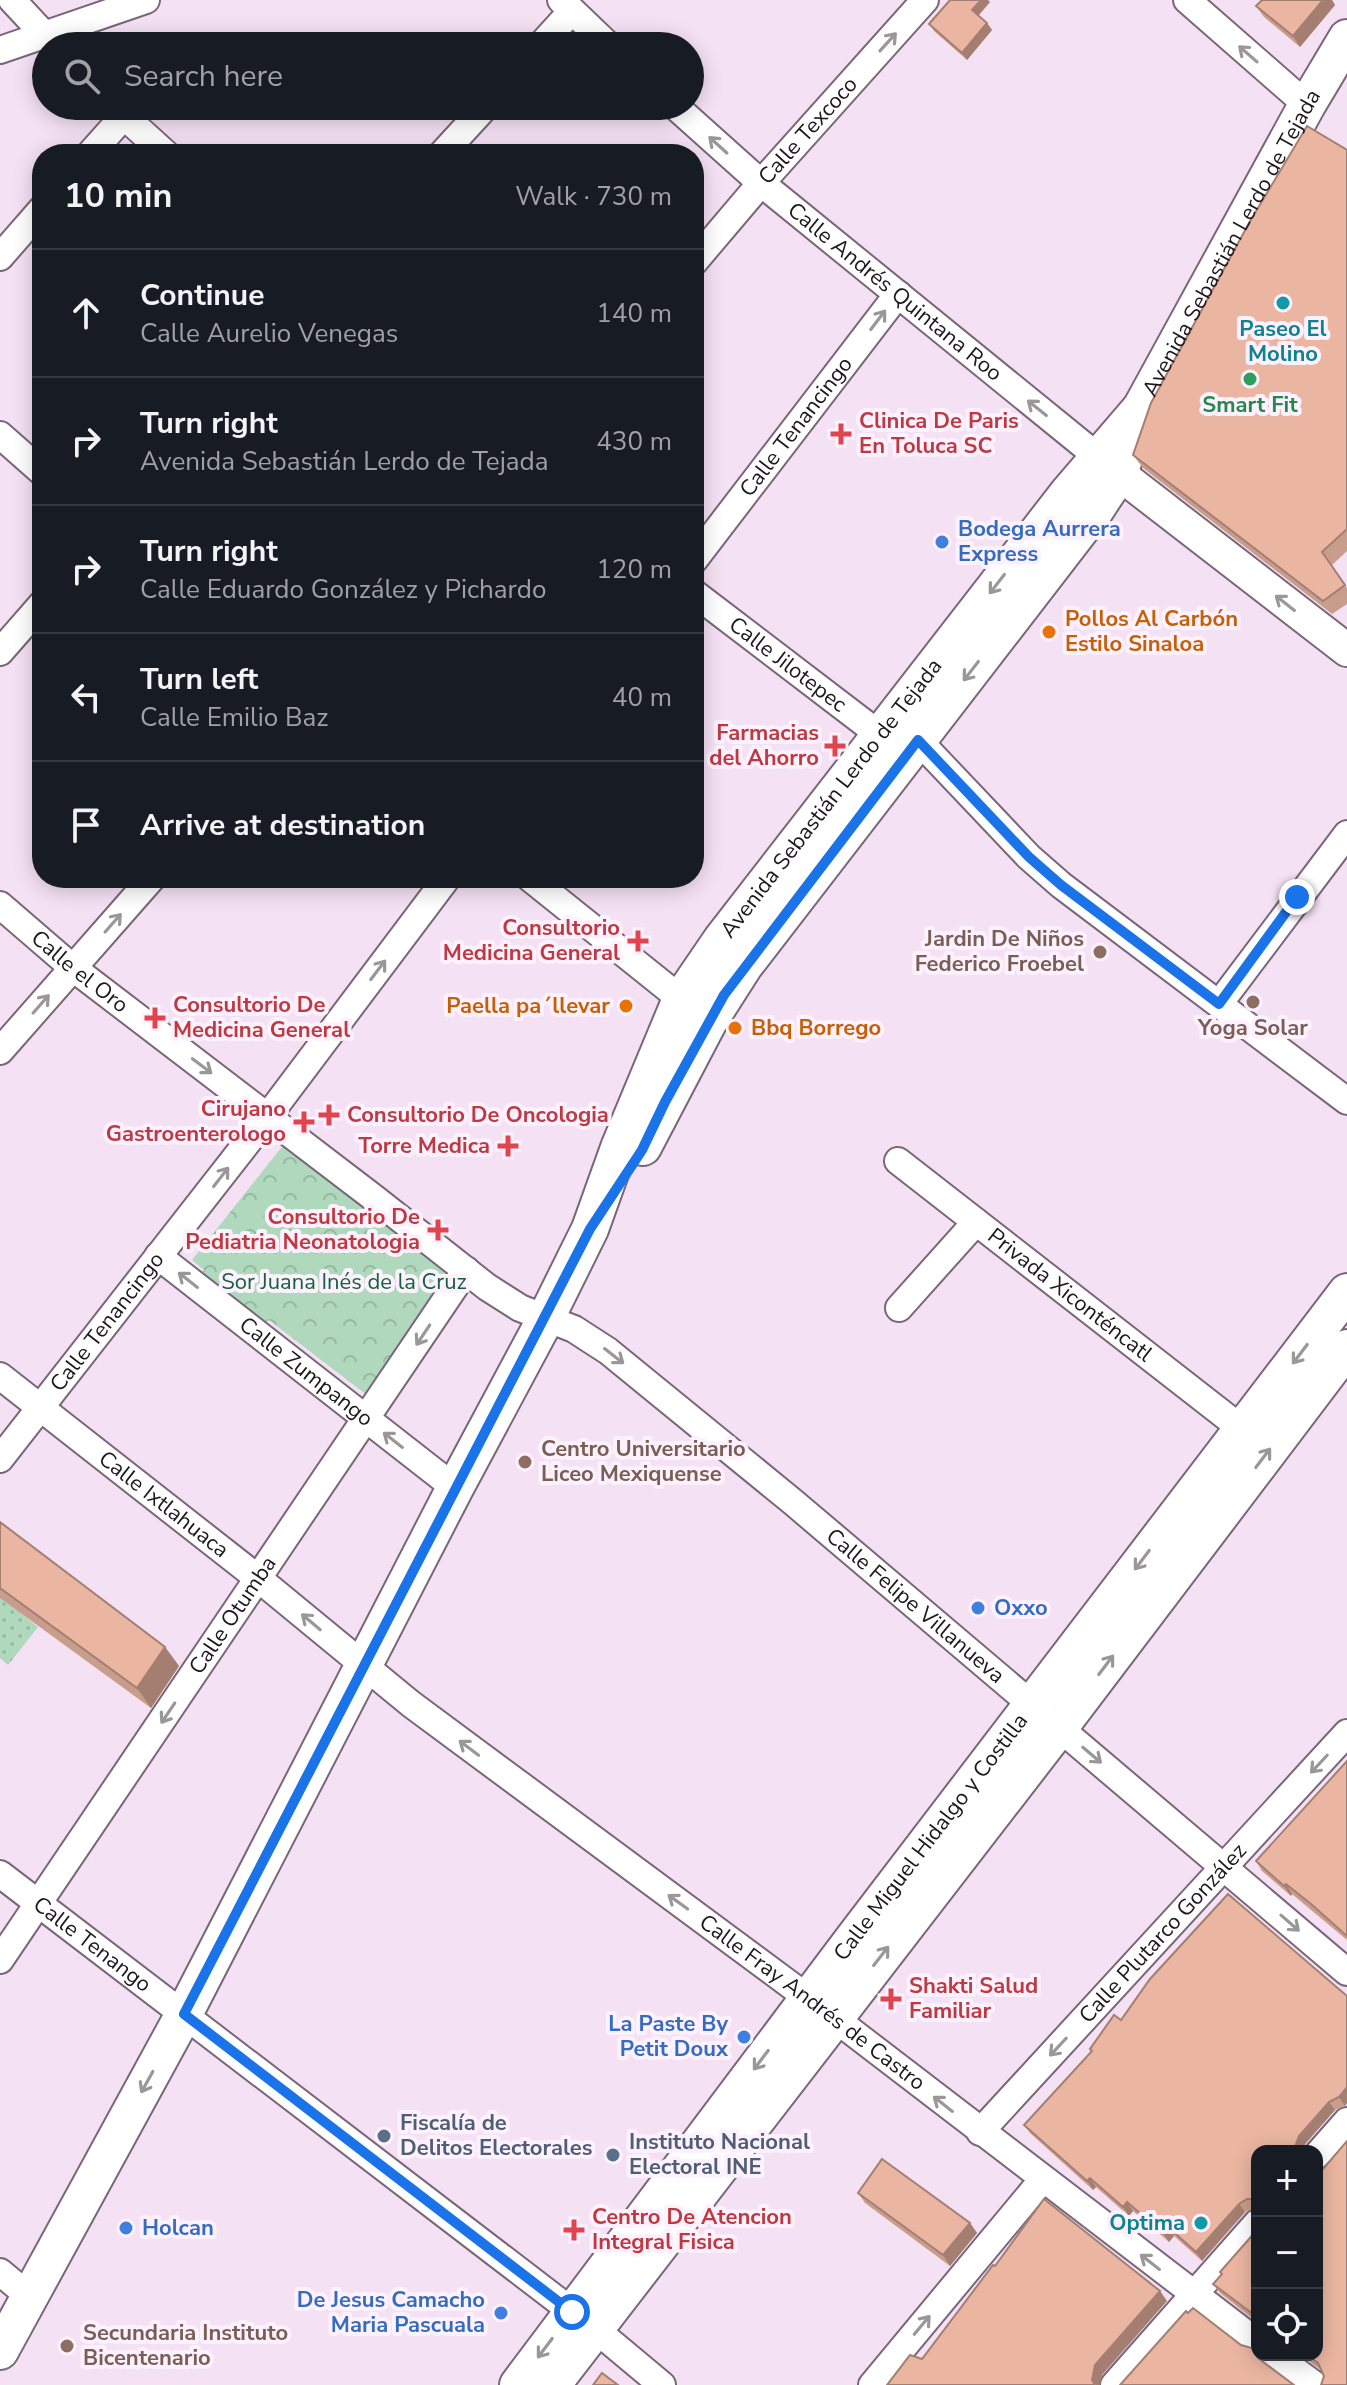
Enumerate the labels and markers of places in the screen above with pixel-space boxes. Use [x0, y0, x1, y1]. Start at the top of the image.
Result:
marker: Paseo El Molino [1274, 294, 1292, 312]
place label: Paseo El Molino [1239, 314, 1327, 369]
marker: Smart Fit [1241, 370, 1259, 388]
place label: Smart Fit [1202, 390, 1298, 420]
place label: Clinica De Paris En Toluca SC [859, 406, 1019, 461]
marker: Clinica De Paris En Toluca SC [830, 423, 852, 445]
place label: Bodega Aurrera Express [958, 514, 1121, 569]
marker: Bodega Aurrera Express [933, 533, 951, 551]
place label: Pollos Al Carbón Estilo Sinaloa [1065, 604, 1238, 659]
marker: Pollos Al Carbón Estilo Sinaloa [1040, 623, 1058, 641]
place label: Farmacias del Ahorro [709, 718, 819, 773]
marker: Farmacias del Ahorro [826, 737, 844, 755]
place label: Consultorio Medicina General [443, 913, 620, 968]
place label: Jardin De Niños Federico Froebel [915, 924, 1084, 979]
marker: Consultorio Medicina General [627, 930, 649, 952]
marker: Jardin De Niños Federico Froebel [1091, 943, 1109, 961]
place label: Consultorio De Medicina General [173, 990, 350, 1045]
place label: Paella pa´llevar [446, 991, 610, 1021]
marker: Yoga Solar [1244, 993, 1262, 1011]
marker: Paella pa´llevar [617, 997, 635, 1015]
marker: Consultorio De Medicina General [144, 1007, 166, 1029]
place label: Bbq Borrego [751, 1013, 881, 1043]
place label: Yoga Solar [1197, 1013, 1308, 1043]
marker: Bbq Borrego [726, 1019, 744, 1037]
place label: Cirujano Gastroenterologo [106, 1094, 286, 1149]
place label: Consultorio De Oncologia [347, 1100, 609, 1130]
marker: Consultorio De Oncologia [318, 1104, 340, 1126]
marker: Cirujano Gastroenterologo [293, 1111, 315, 1133]
place label: Torre Medica [358, 1131, 490, 1161]
marker: Torre Medica [497, 1135, 519, 1157]
place label: Consultorio De Pediatria Neonatologia [185, 1202, 420, 1257]
marker: Consultorio De Pediatria Neonatologia [427, 1219, 449, 1241]
place label: Centro Universitario Liceo Mexiquense [541, 1434, 746, 1489]
marker: Centro Universitario Liceo Mexiquense [516, 1453, 534, 1471]
place label: Oxxo [994, 1593, 1048, 1623]
marker: Oxxo [969, 1599, 987, 1617]
place label: Shakti Salud Familiar [909, 1971, 1038, 2026]
marker: Shakti Salud Familiar [880, 1988, 902, 2010]
place label: La Paste By Petit Doux [608, 2009, 729, 2064]
marker: La Paste By Petit Doux [735, 2028, 753, 2046]
place label: Fiscalía de Delitos Electorales [400, 2108, 593, 2163]
marker: Fiscalía de Delitos Electorales [375, 2127, 393, 2145]
place label: Instituto Nacional Electoral INE [629, 2127, 810, 2182]
marker: Instituto Nacional Electoral INE [604, 2146, 622, 2164]
place label: Centro De Atencion Integral Fisica [592, 2202, 792, 2257]
place label: Optima [1109, 2208, 1185, 2238]
place label: Holcan [142, 2213, 214, 2243]
marker: Optima [1192, 2214, 1210, 2232]
marker: Holcan [117, 2219, 135, 2237]
marker: Centro De Atencion Integral Fisica [563, 2219, 585, 2241]
place label: De Jesus Camacho Maria Pascuala [297, 2285, 485, 2340]
marker: De Jesus Camacho Maria Pascuala [492, 2304, 510, 2322]
place label: Secundaria Instituto Bicentenario [83, 2318, 288, 2373]
marker: Secundaria Instituto Bicentenario [58, 2337, 76, 2355]

